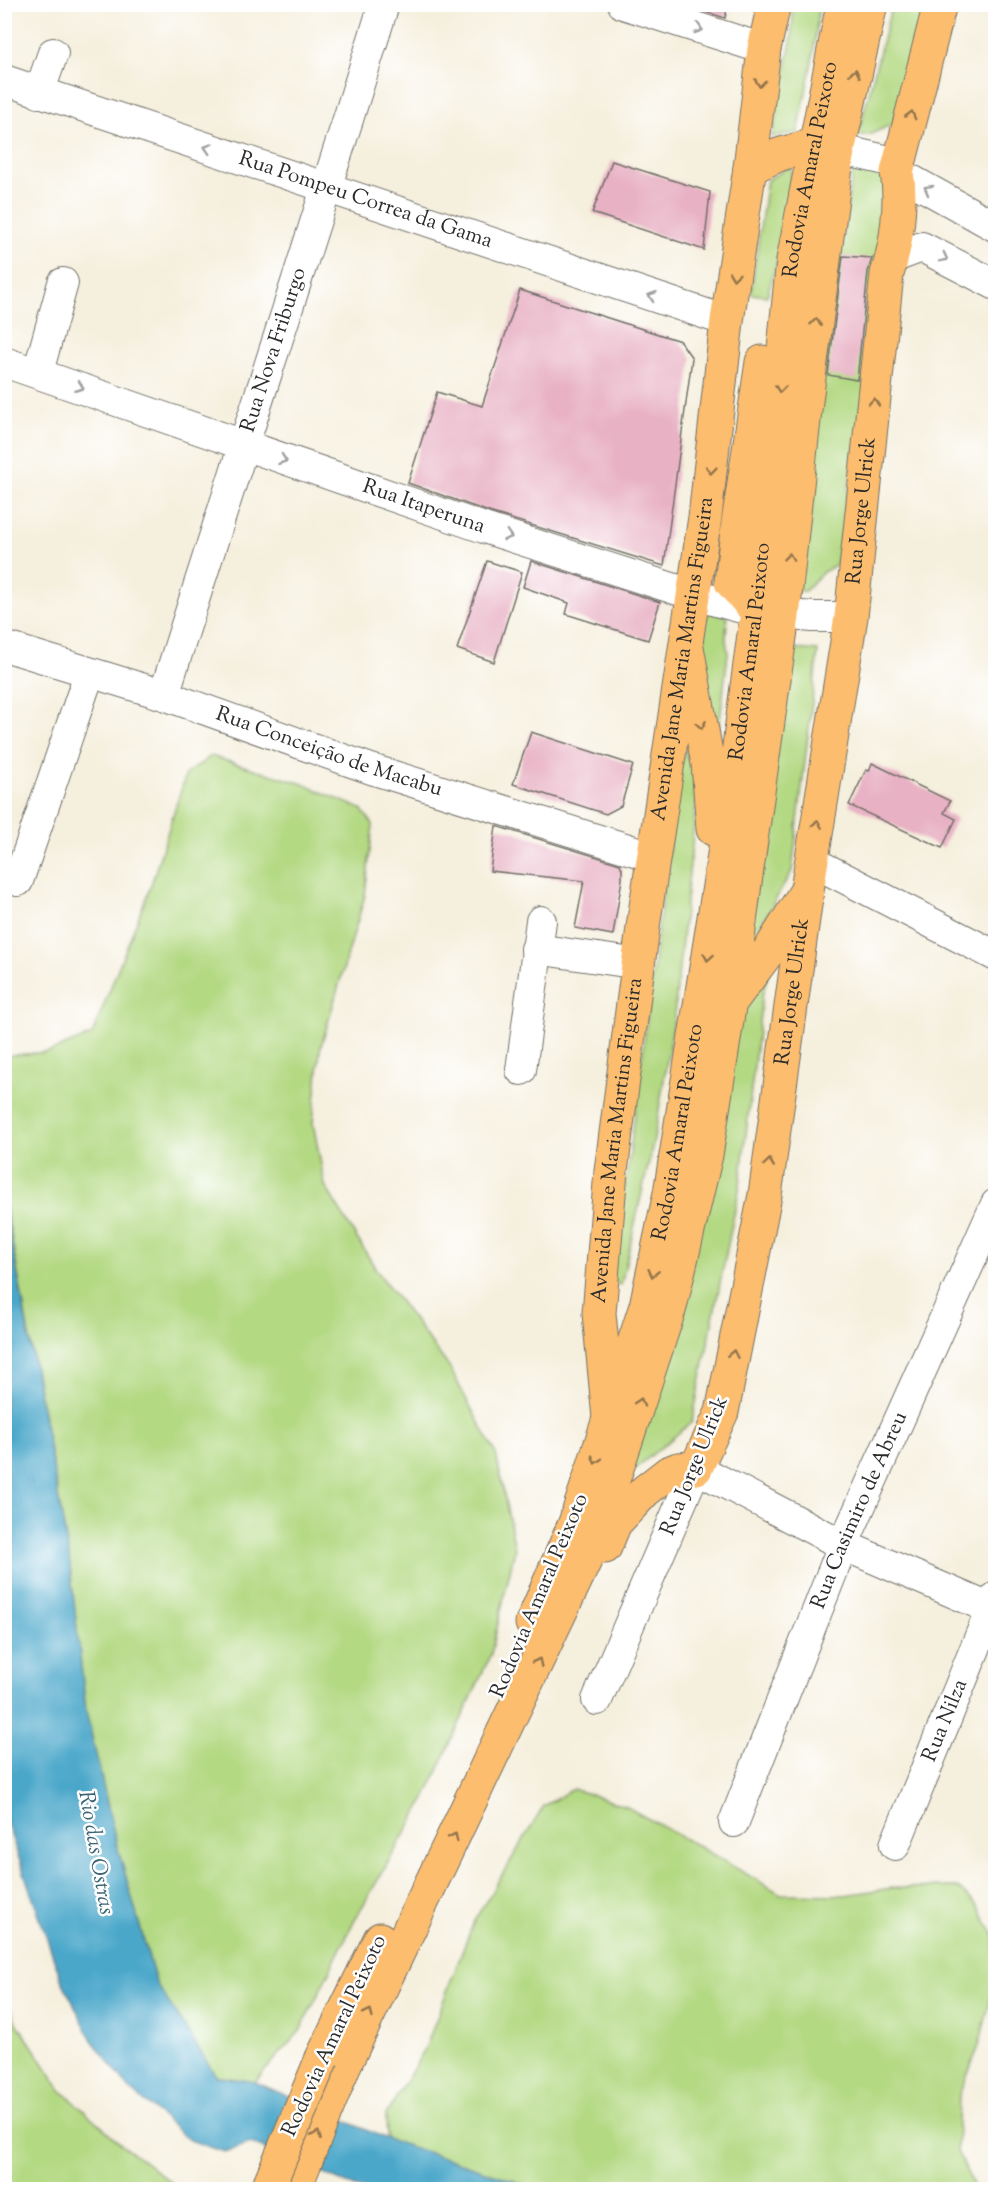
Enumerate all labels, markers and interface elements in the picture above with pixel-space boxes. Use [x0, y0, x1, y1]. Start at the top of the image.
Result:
one-way arrow [693, 21, 704, 34]
street label: Rodovia Amaral Peixoto [776, 59, 846, 279]
one-way arrow [847, 68, 860, 78]
one-way arrow [755, 78, 767, 87]
one-way arrow [903, 110, 916, 120]
one-way arrow [203, 142, 214, 155]
street label: Rua Pompeu Correa da Gama [235, 144, 497, 257]
one-way arrow [924, 185, 934, 196]
one-way arrow [938, 251, 949, 262]
street label: Rua Nova Friburgo [234, 264, 315, 436]
one-way arrow [728, 271, 740, 281]
one-way arrow [647, 290, 658, 303]
one-way arrow [809, 317, 822, 327]
one-way arrow [74, 380, 85, 393]
one-way arrow [774, 384, 787, 393]
one-way arrow [867, 398, 880, 407]
street label: Rua Jorge Ulrick [839, 435, 885, 586]
one-way arrow [277, 452, 288, 465]
one-way arrow [705, 465, 718, 474]
street label: Rua Itaperuna [358, 472, 489, 542]
street label: Avenida Jane Maria Martins Figueira [644, 495, 722, 823]
one-way arrow [502, 529, 513, 541]
street label: Rodovia Amaral Peixoto [722, 541, 779, 763]
one-way arrow [782, 553, 795, 562]
street label: Rua Conceição de Macabu [211, 700, 446, 805]
one-way arrow [695, 720, 707, 730]
one-way arrow [810, 819, 823, 829]
street label: Rua Jorge Ulrick [768, 916, 818, 1067]
one-way arrow [702, 953, 714, 962]
street label: Avenida Jane Maria Martins Figueira [585, 976, 651, 1304]
street label: Rodovia Amaral Peixoto [645, 1022, 712, 1244]
one-way arrow [763, 1158, 775, 1167]
one-way arrow [648, 1268, 661, 1278]
one-way arrow [726, 1350, 739, 1360]
street label: Rua Jorge Ulrick [653, 1391, 737, 1540]
one-way arrow [633, 1397, 645, 1408]
street label: Rua Casimiro de Abreu [804, 1407, 916, 1614]
one-way arrow [591, 1454, 603, 1465]
street label: Rodovia Amaral Peixoto [483, 1489, 597, 1703]
one-way arrow [531, 1657, 543, 1668]
street label: Rua Nilza [915, 1675, 976, 1767]
water label: Rio das Ostras [68, 1789, 122, 1917]
one-way arrow [446, 1833, 458, 1844]
street label: Rodovia Amaral Peixoto [275, 1930, 395, 2142]
one-way arrow [362, 2009, 374, 2020]
one-way arrow [310, 2131, 322, 2142]

